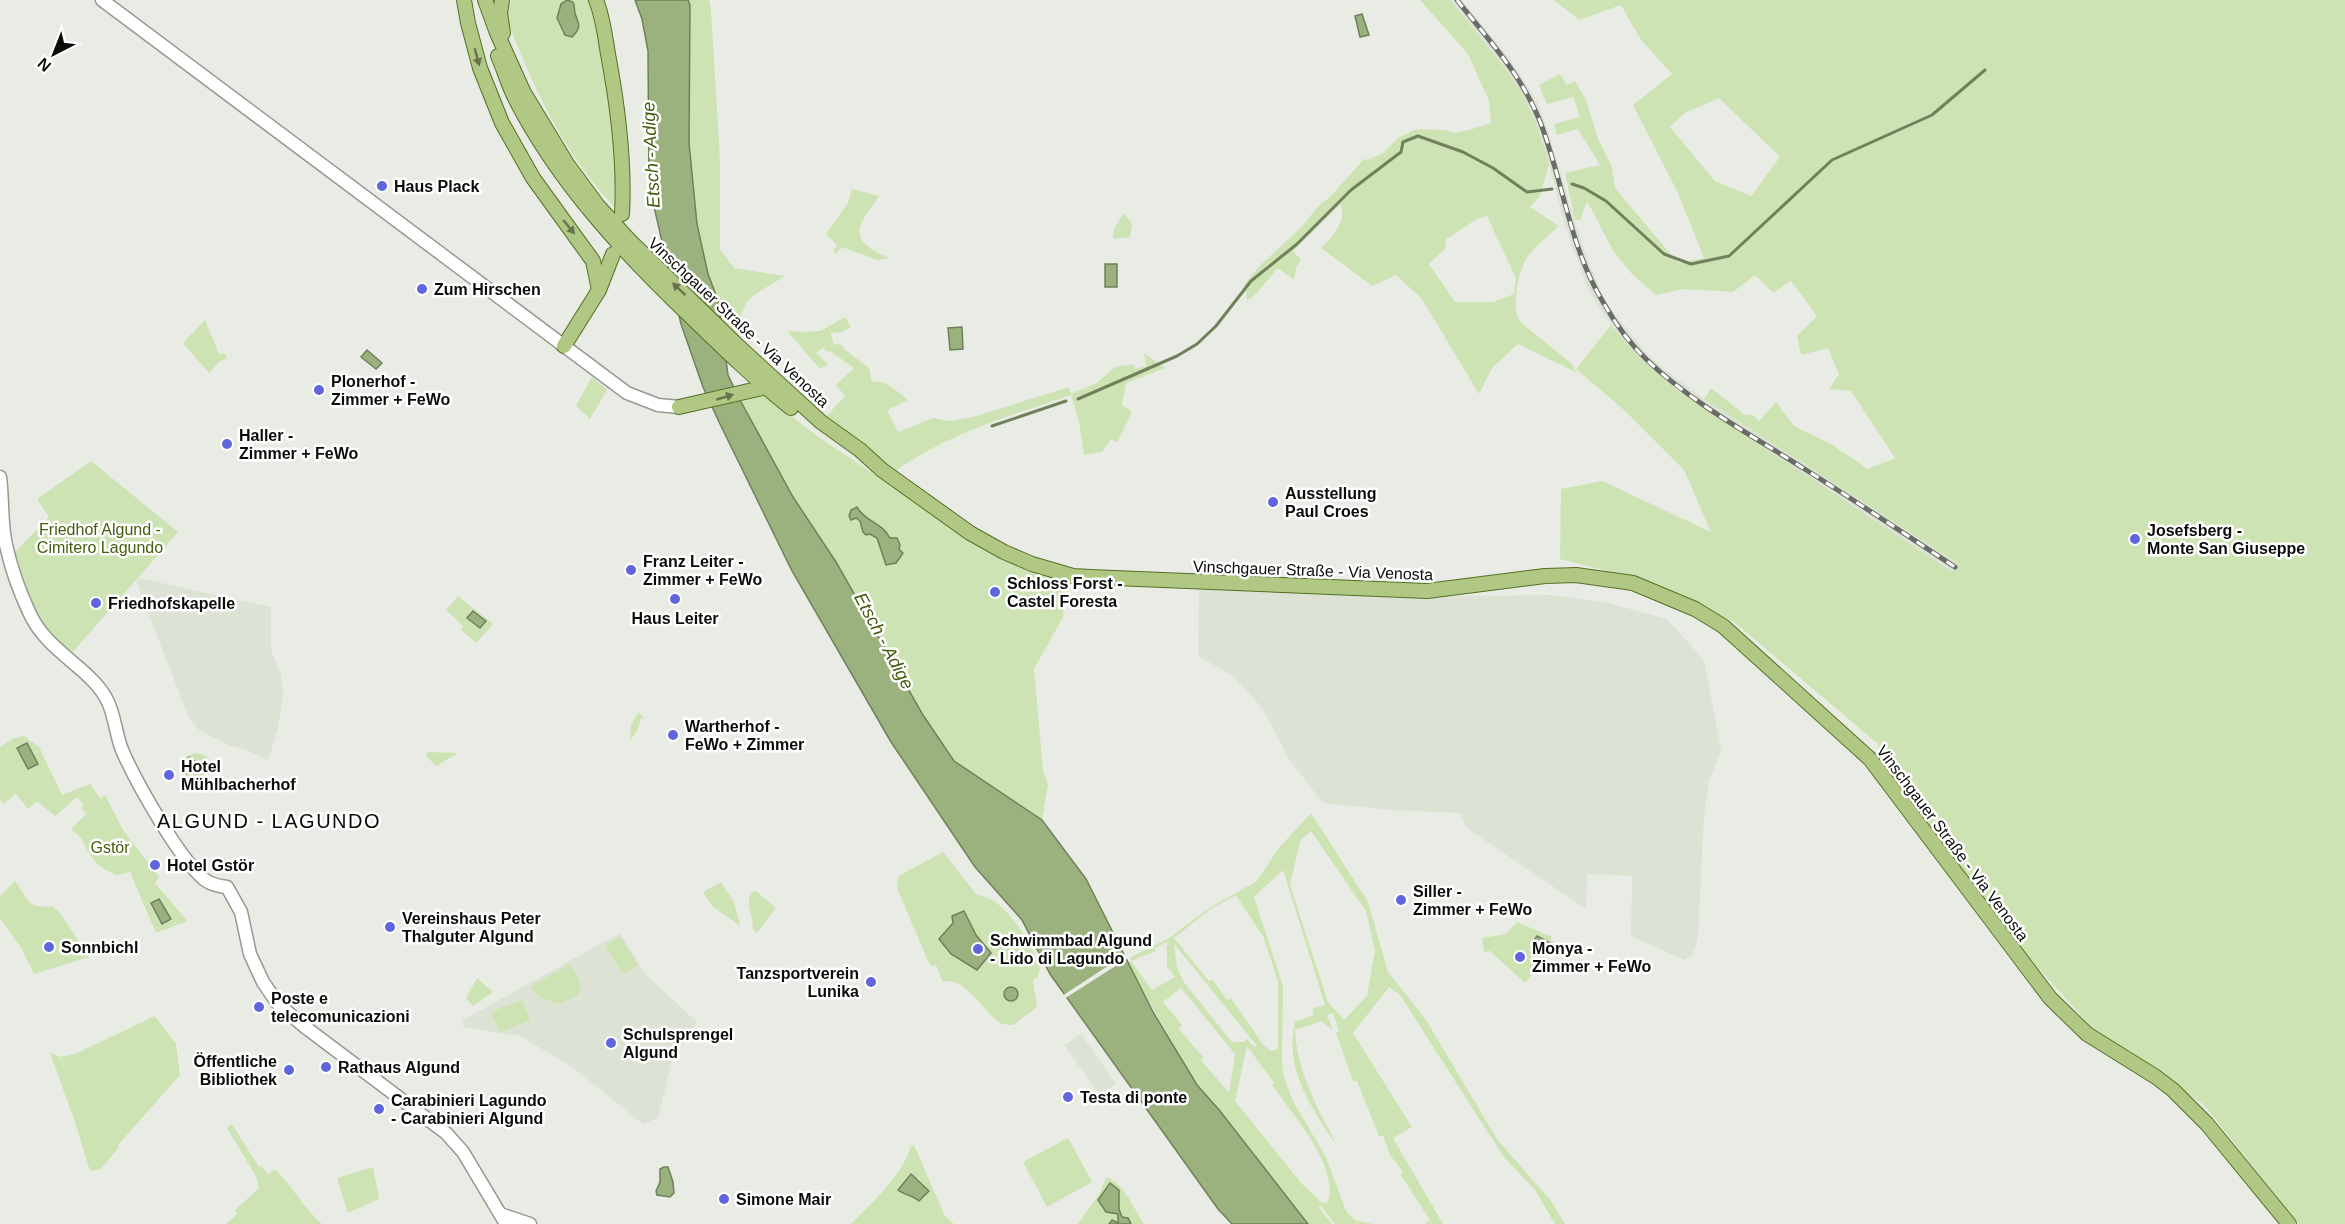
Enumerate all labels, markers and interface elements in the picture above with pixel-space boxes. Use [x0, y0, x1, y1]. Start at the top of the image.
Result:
north arrow [24, 24, 84, 84]
one-way arrow [473, 48, 482, 66]
text: N [34, 55, 54, 75]
water label: Etsch - Adige [638, 101, 664, 209]
place label: Haus Plack [394, 178, 479, 195]
marker: Haus Plack [375, 179, 389, 193]
one-way arrow [563, 219, 576, 235]
street label: Vinschgauer Straße - Via Venosta [645, 234, 832, 411]
place label: Zum Hirschen [434, 281, 541, 298]
marker: Zum Hirschen [415, 282, 429, 296]
one-way arrow [671, 282, 686, 296]
place label: Plonerhof - Zimmer + FeWo [331, 373, 451, 408]
marker: Plonerhof - Zimmer + FeWo [312, 383, 326, 397]
one-way arrow [716, 391, 734, 401]
place label: Haller - Zimmer + FeWo [239, 427, 359, 462]
marker: Haller - Zimmer + FeWo [220, 437, 234, 451]
place label: Ausstellung Paul Croes [1285, 485, 1377, 520]
marker: Ausstellung Paul Croes [1266, 495, 1280, 509]
park label: Friedhof Algund - Cimitero Lagundo [37, 521, 163, 556]
place label: Josefsberg - Monte San Giuseppe [2147, 522, 2305, 557]
marker: Josefsberg - Monte San Giuseppe [2128, 532, 2142, 546]
place label: Franz Leiter - Zimmer + FeWo [643, 553, 763, 588]
street label: Vinschgauer Straße - Via Venosta [1193, 558, 1434, 583]
marker: Franz Leiter - Zimmer + FeWo [624, 563, 638, 577]
place label: Schloss Forst - Castel Foresta [1007, 575, 1123, 610]
marker: Schloss Forst - Castel Foresta [988, 585, 1002, 599]
water label: Etsch - Adige [850, 589, 918, 693]
marker: Haus Leiter [668, 592, 682, 606]
place label: Friedhofskapelle [108, 595, 235, 612]
marker: Friedhofskapelle [89, 596, 103, 610]
place label: Haus Leiter [631, 610, 719, 627]
place label: Wartherhof - FeWo + Zimmer [685, 718, 804, 753]
marker: Wartherhof - FeWo + Zimmer [666, 728, 680, 742]
street label: Vinschgauer Straße - Via Venosta [1873, 742, 2032, 945]
place label: Hotel Mühlbacherhof [181, 758, 296, 793]
marker: Hotel Mühlbacherhof [162, 768, 176, 782]
district label: ALGUND - LAGUNDO [157, 810, 381, 832]
park label: Gstör [90, 839, 130, 856]
place label: Hotel Gstör [167, 857, 254, 874]
marker: Hotel Gstör [148, 858, 162, 872]
place label: Siller - Zimmer + FeWo [1413, 883, 1533, 918]
marker: Siller - Zimmer + FeWo [1394, 893, 1408, 907]
place label: Vereinshaus Peter Thalguter Algund [402, 910, 541, 945]
marker: Vereinshaus Peter Thalguter Algund [383, 920, 397, 934]
place label: Schwimmbad Algund - Lido di Lagundo [990, 932, 1152, 967]
place label: Sonnbichl [61, 939, 138, 956]
marker: Sonnbichl [42, 940, 56, 954]
place label: Monya - Zimmer + FeWo [1532, 940, 1652, 975]
marker: Schwimmbad Algund - Lido di Lagundo [971, 942, 985, 956]
marker: Monya - Zimmer + FeWo [1513, 950, 1527, 964]
place label: Tanzsportverein Lunika [737, 965, 859, 1000]
marker: Tanzsportverein Lunika [864, 975, 878, 989]
place label: Poste e telecomunicazioni [271, 990, 410, 1025]
marker: Poste e telecomunicazioni [252, 1000, 266, 1014]
place label: Schulsprengel Algund [623, 1026, 733, 1061]
marker: Schulsprengel Algund [604, 1036, 618, 1050]
place label: Öffentliche Bibliothek [193, 1052, 277, 1088]
place label: Rathaus Algund [338, 1059, 460, 1076]
marker: Rathaus Algund [319, 1060, 333, 1074]
marker: Öffentliche Bibliothek [282, 1063, 296, 1077]
place label: Testa di ponte [1080, 1089, 1187, 1106]
marker: Testa di ponte [1061, 1090, 1075, 1104]
place label: Carabinieri Lagundo - Carabinieri Algund [391, 1092, 547, 1127]
marker: Carabinieri Lagundo - Carabinieri Algund [372, 1102, 386, 1116]
place label: Simone Mair [736, 1191, 831, 1208]
marker: Simone Mair [717, 1192, 731, 1206]

